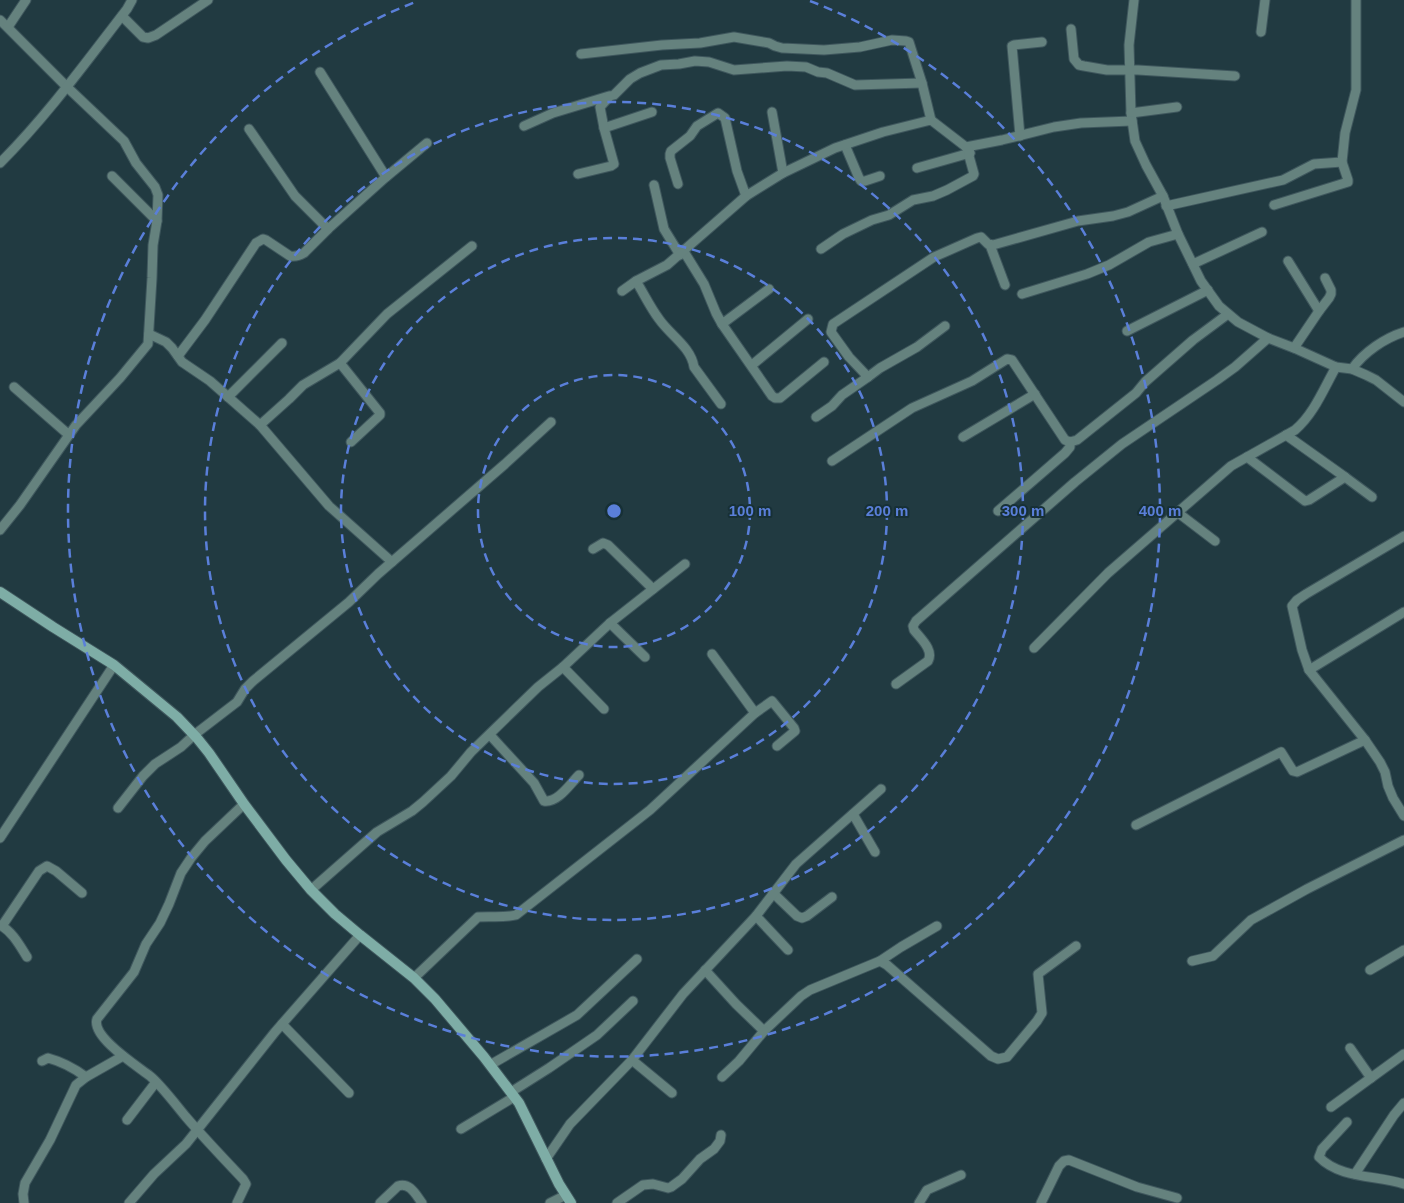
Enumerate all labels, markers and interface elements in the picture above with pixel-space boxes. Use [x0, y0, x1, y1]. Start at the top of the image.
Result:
centre of rings [605, 502, 623, 520]
text: 100 m [729, 502, 771, 519]
text: 200 m [866, 502, 908, 519]
text: 300 m [1002, 502, 1044, 519]
text: 400 m [1139, 502, 1181, 519]

